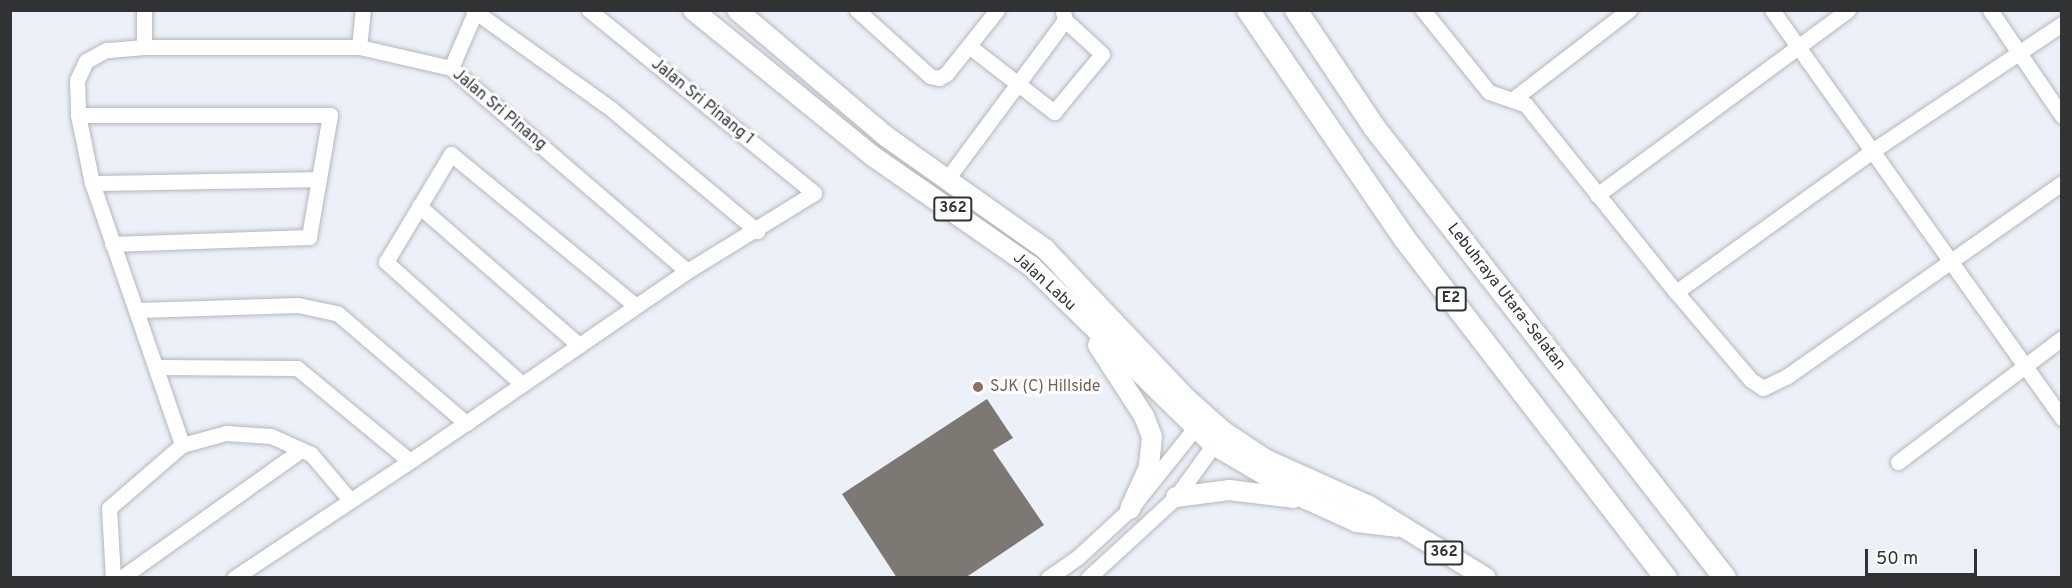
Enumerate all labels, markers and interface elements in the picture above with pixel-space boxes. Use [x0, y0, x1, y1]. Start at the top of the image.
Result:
street label: Jalan Sri Pinang 1 [647, 55, 757, 149]
street label: Jalan Sri Pinang [448, 65, 550, 155]
road number: 362 [932, 197, 974, 221]
street label: Lebuhraya Utara–Selatan [1443, 220, 1569, 374]
street label: Jalan Labu [1009, 249, 1079, 315]
road number: E2 [1434, 287, 1468, 311]
place label: SJK (C) Hillside [990, 377, 1100, 397]
marker: SJK (C) Hillside [971, 380, 985, 394]
scale bar [1868, 537, 1980, 575]
road number: 362 [1423, 541, 1465, 565]
text: 50 m [1876, 548, 1918, 571]

